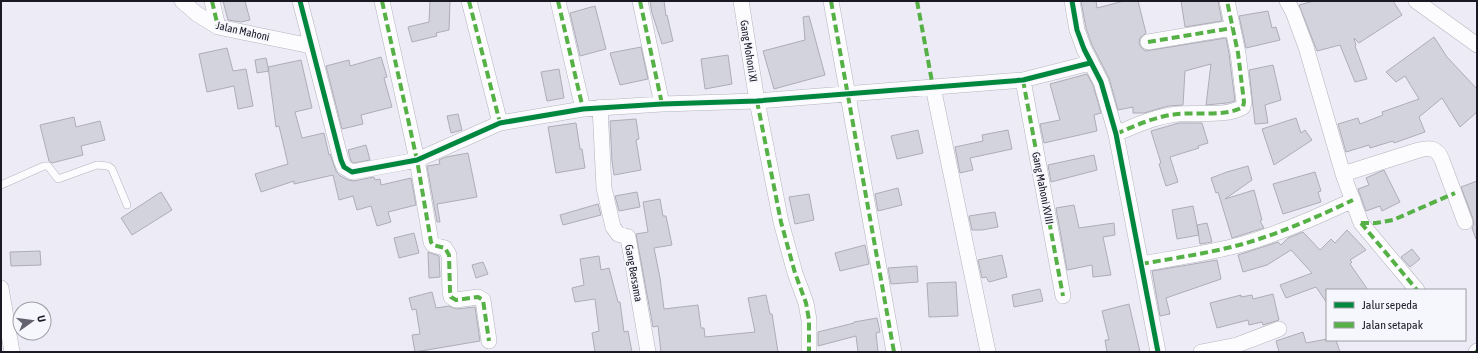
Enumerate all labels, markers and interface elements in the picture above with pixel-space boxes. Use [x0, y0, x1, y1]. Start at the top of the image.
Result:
street label: Jalan Mahoni [215, 19, 271, 43]
street label: Gang Mohoni XI [738, 19, 760, 83]
street label: Gang Mahoni XVIII [1030, 151, 1056, 225]
street label: Gang Bersama [623, 243, 645, 303]
legend [1326, 289, 1466, 341]
text: Jalur sepeda [1362, 298, 1418, 312]
north arrow [12, 301, 52, 341]
text: U [35, 314, 48, 323]
text: Jalan setapak [1362, 318, 1424, 332]

